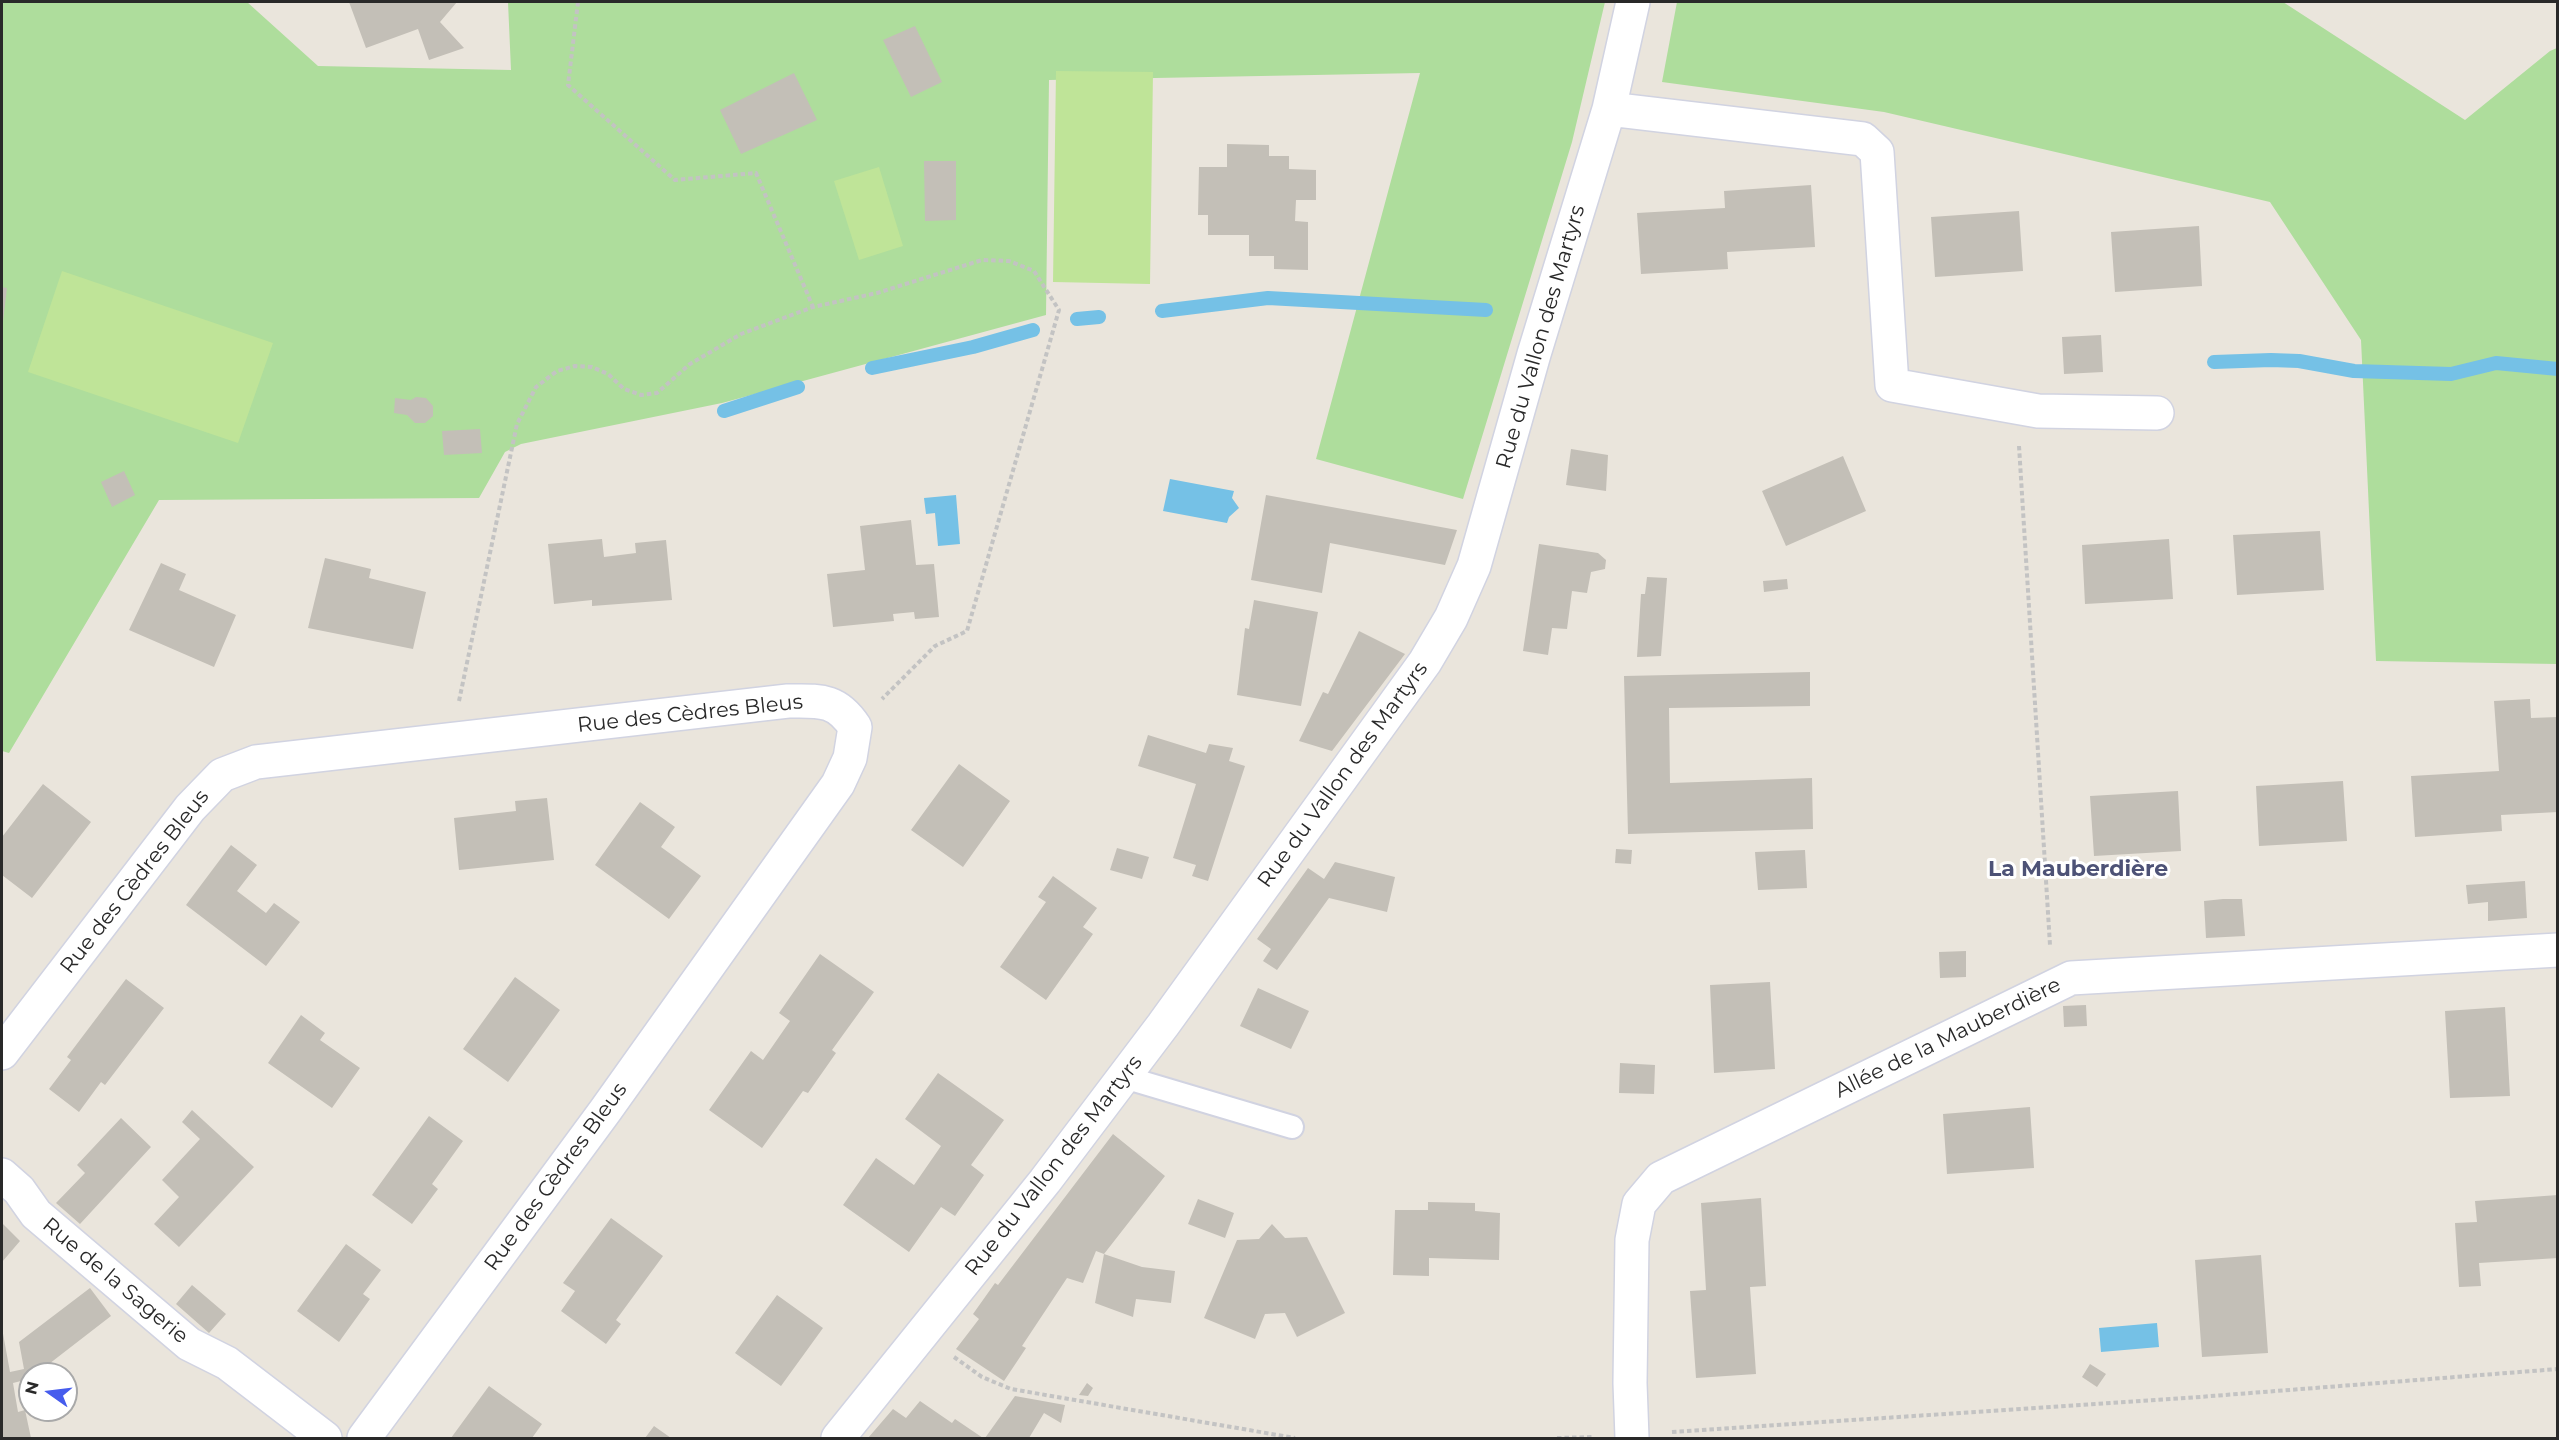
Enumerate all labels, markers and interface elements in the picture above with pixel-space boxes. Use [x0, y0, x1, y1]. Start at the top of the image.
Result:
street label: Rue du Vallon des Martyrs [1491, 202, 1591, 472]
street label: Rue du Vallon des Martyrs [1253, 657, 1433, 893]
street label: Rue des Cèdres Bleus [576, 690, 804, 738]
street label: Rue des Cèdres Bleus [55, 785, 215, 979]
district label: La Mauberdière [1988, 857, 2168, 883]
street label: Allée de la Mauberdière [1831, 972, 2065, 1104]
street label: Rue du Vallon des Martyrs [960, 1051, 1148, 1281]
street label: Rue des Cèdres Bleus [479, 1078, 633, 1276]
street label: Rue de la Sagerie [37, 1213, 193, 1349]
north arrow [18, 1362, 78, 1422]
text: N [21, 1379, 43, 1397]

